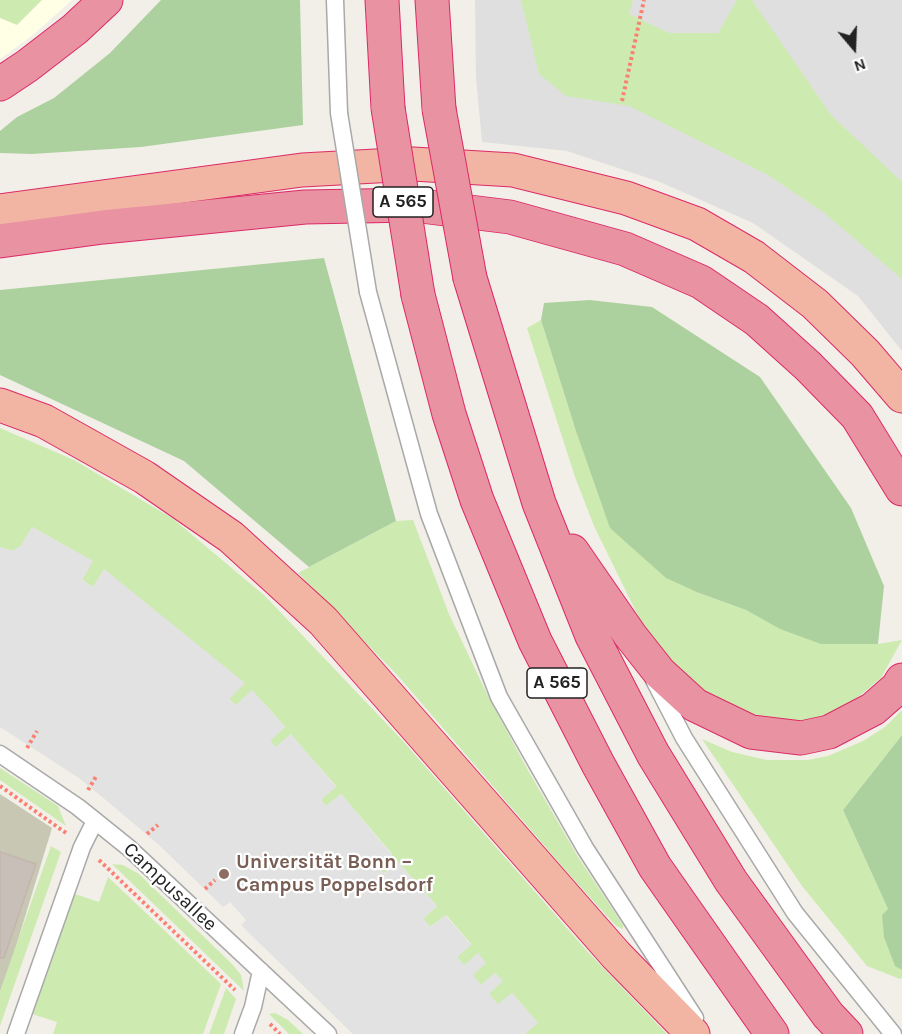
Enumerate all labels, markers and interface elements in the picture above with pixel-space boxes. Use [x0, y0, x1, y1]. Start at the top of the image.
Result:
north arrow [824, 18, 884, 78]
text: N [852, 55, 869, 76]
road number: A 565 [373, 187, 433, 217]
road number: A 565 [527, 668, 587, 698]
street label: Campusallee [118, 838, 222, 936]
place label: Universität Bonn – Campus Poppelsdorf [236, 850, 433, 897]
marker: Universität Bonn – Campus Poppelsdorf [217, 867, 231, 881]

